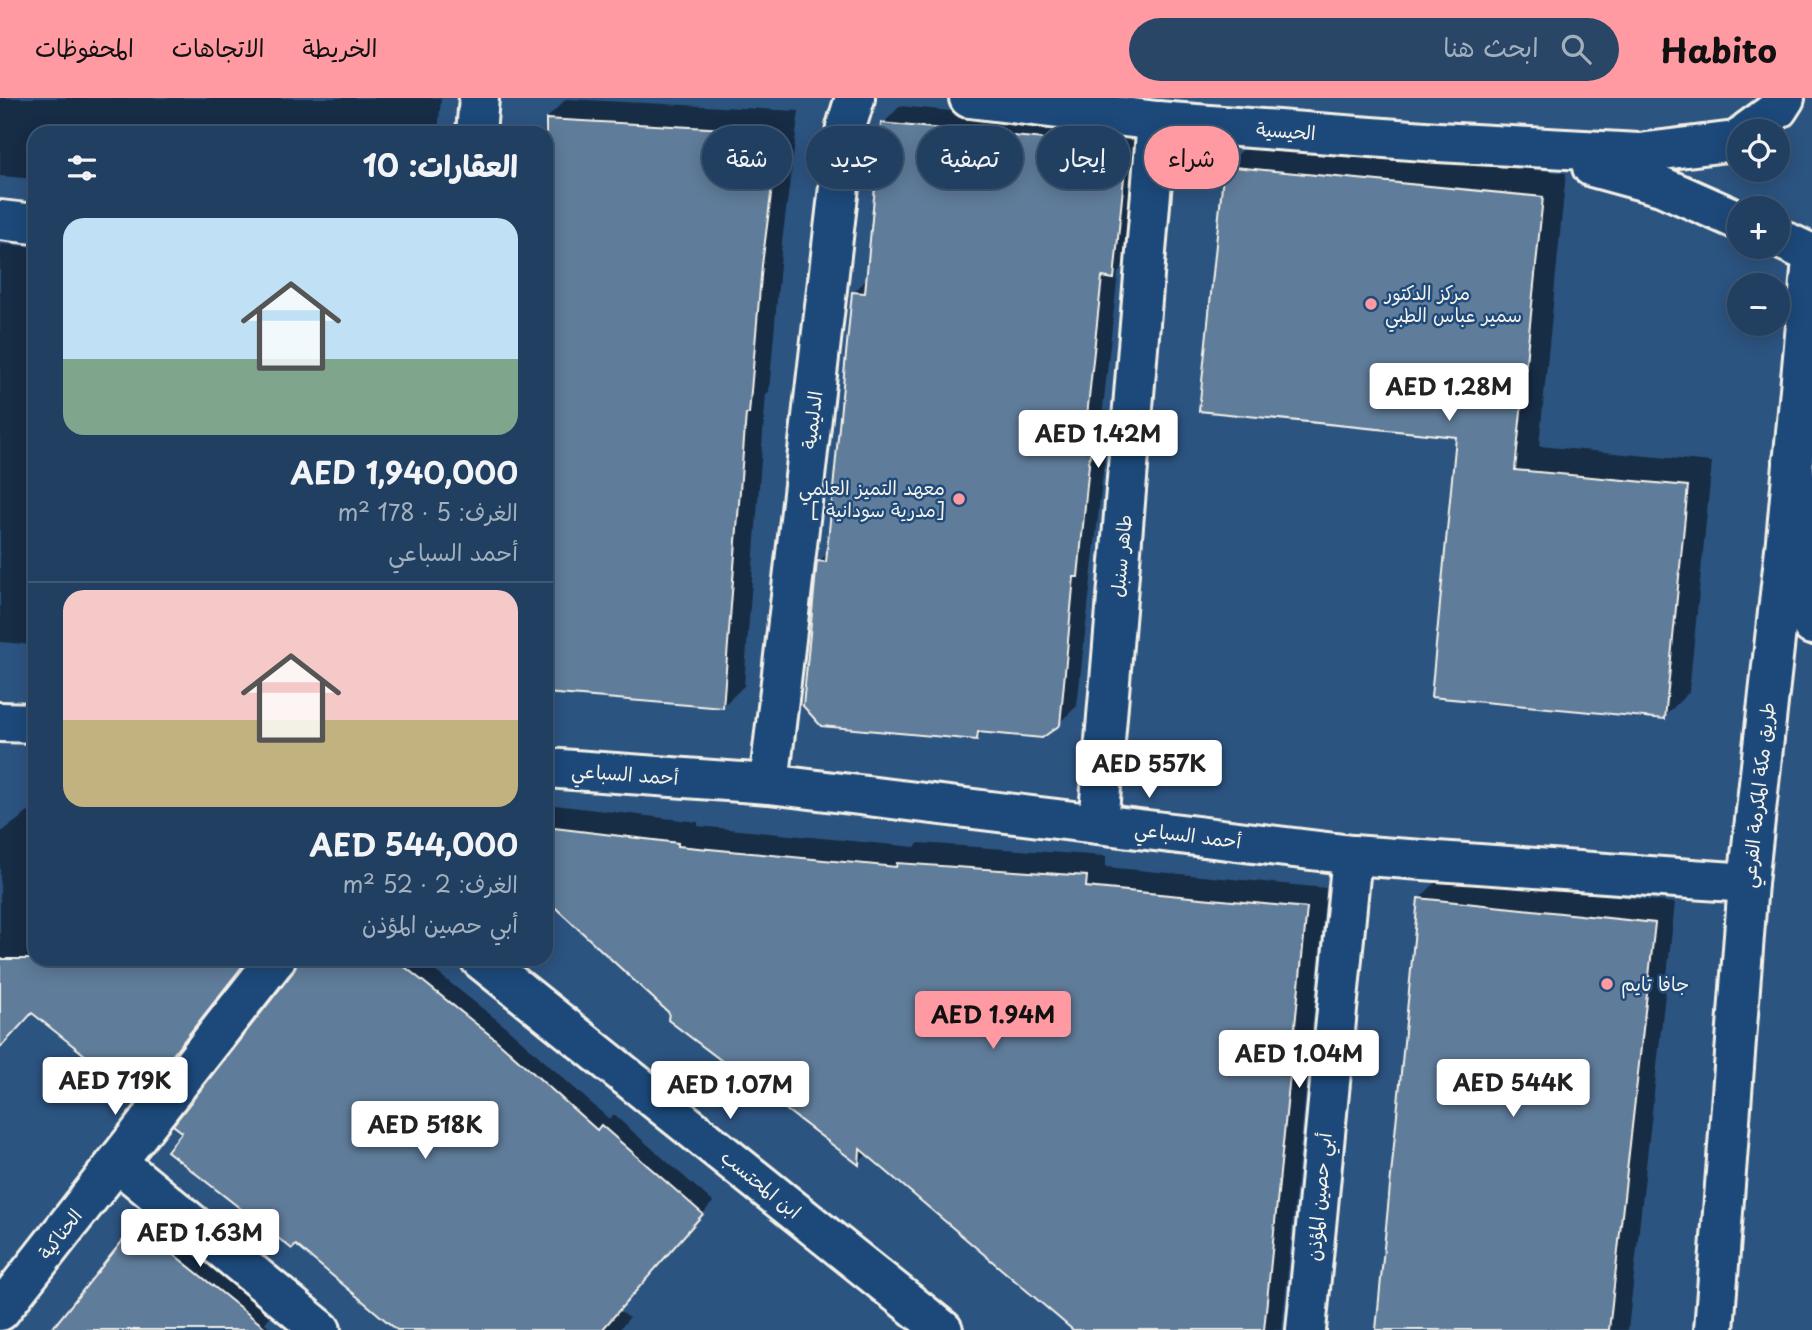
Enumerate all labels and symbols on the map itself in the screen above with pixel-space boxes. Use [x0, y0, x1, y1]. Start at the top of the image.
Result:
street label: الحيسية [1255, 114, 1317, 146]
place label: مركز الدكتور سمير عباس الطبي [1383, 278, 1522, 332]
marker: مركز الدكتور سمير عباس الطبي [1363, 296, 1379, 312]
pin: AED 1.28M [1369, 364, 1529, 423]
street label: الدليمية [794, 389, 828, 450]
pin: AED 1.42M [1018, 410, 1178, 470]
place label: معهد التميز العلمي [ مدرية سودانية] [799, 473, 945, 523]
marker: معهد التميز العلمي [ مدرية سودانية] [951, 491, 967, 507]
street label: طاهر سنبل [1102, 513, 1138, 599]
street label: طريق مكة المكرمة الفرعي [1733, 701, 1785, 889]
pin: AED 557K [1077, 740, 1221, 800]
street label: أحمد السباعي [570, 755, 680, 795]
street label: أحمد السباعي [1133, 814, 1243, 858]
place label: جافا تايم [1621, 969, 1689, 999]
marker: جافا تايم [1599, 976, 1615, 992]
pin: AED 1.94M [913, 992, 1073, 1051]
pin: AED 1.04M [1219, 1030, 1379, 1090]
pin: AED 719K [43, 1058, 187, 1117]
pin: AED 544K [1441, 1060, 1585, 1119]
pin: AED 1.07M [650, 1062, 810, 1121]
pin: AED 518K [353, 1102, 497, 1161]
street label: أبي حصين المؤذن [1298, 1131, 1342, 1263]
street label: ابن المحتسب [716, 1142, 808, 1224]
street label: الحناكية [31, 1202, 88, 1265]
pin: AED 1.63M [120, 1210, 280, 1269]

